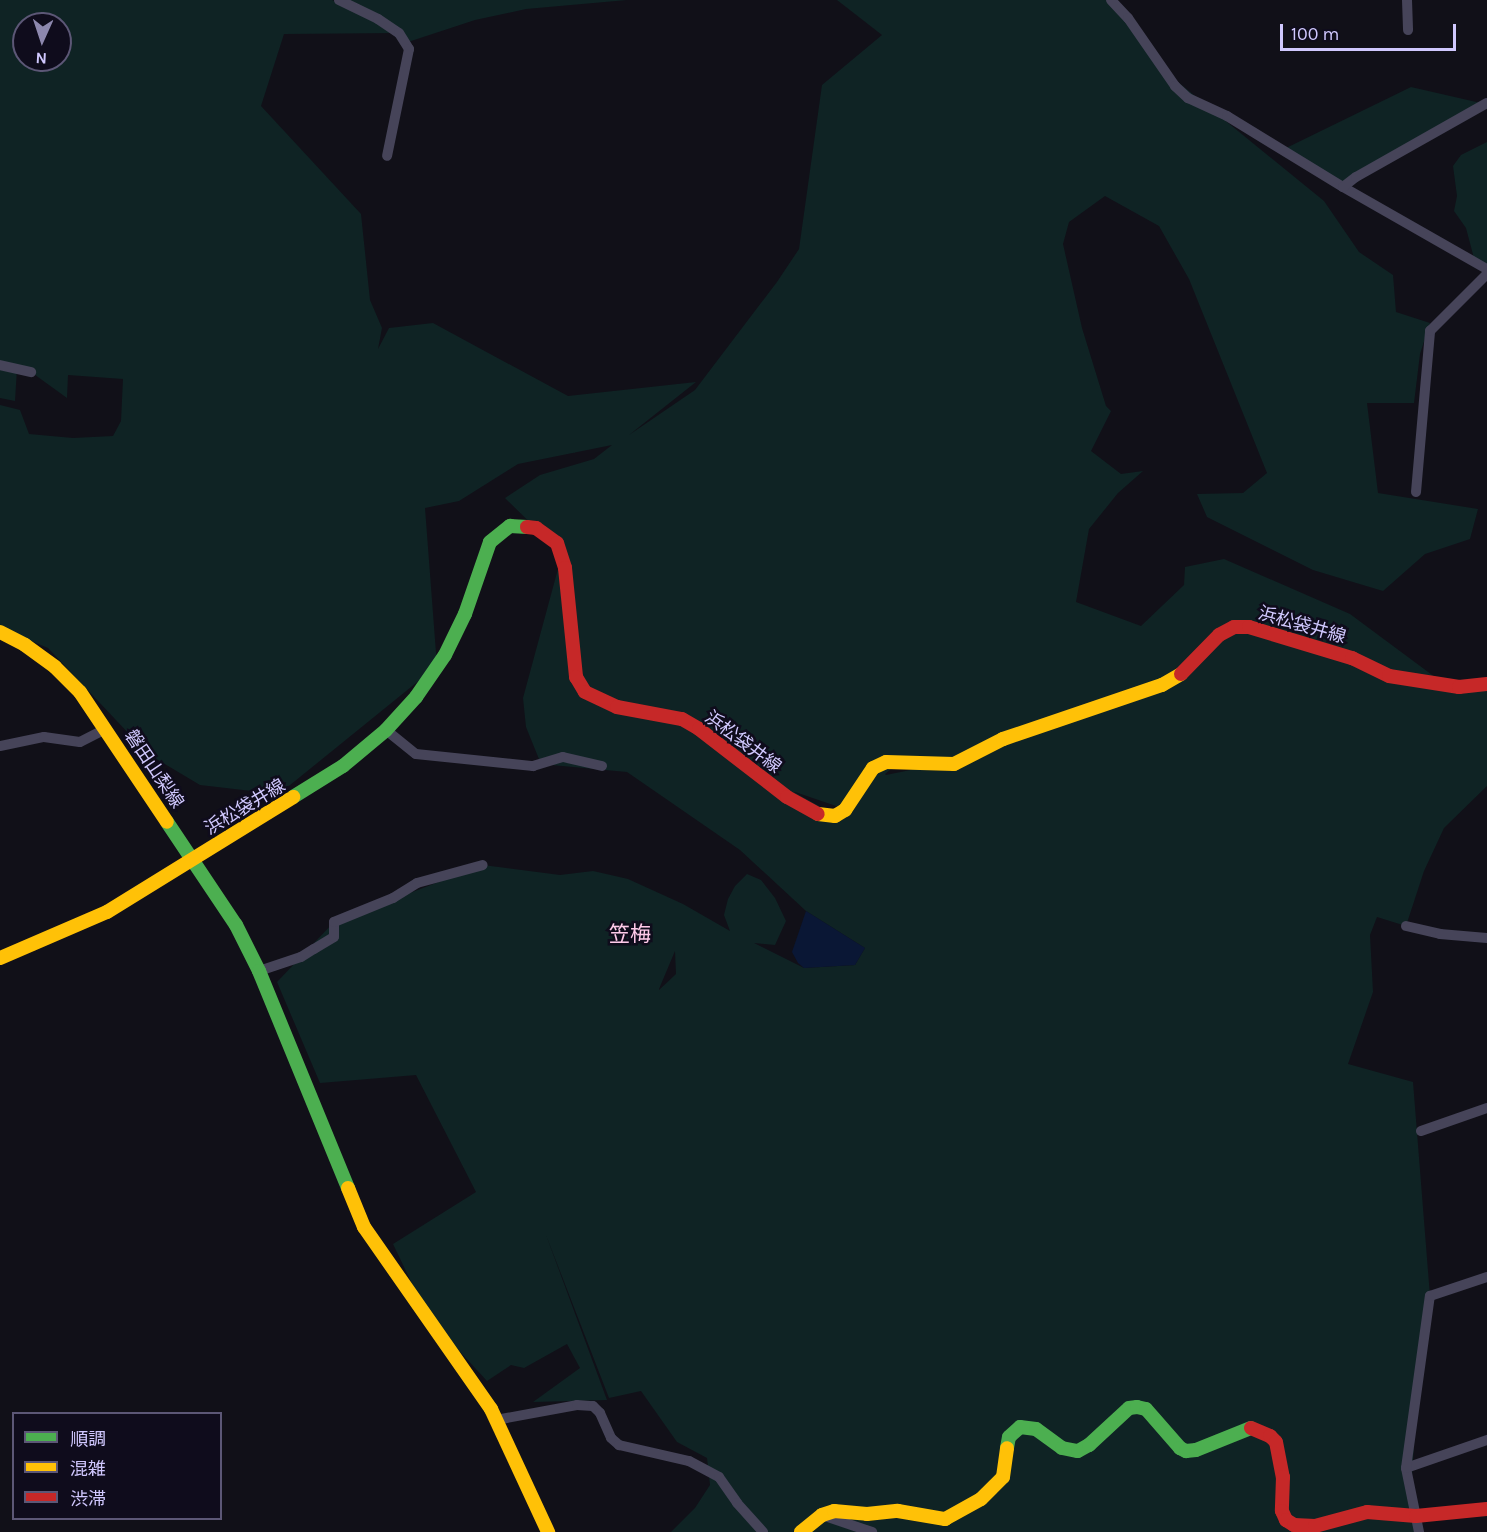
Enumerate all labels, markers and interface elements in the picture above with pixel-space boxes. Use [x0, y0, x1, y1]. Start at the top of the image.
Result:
north arrow [12, 12, 72, 72]
scale bar [1283, 12, 1458, 50]
text: 100 m [1291, 23, 1339, 45]
text: N [35, 49, 47, 68]
street label: 浜松袋井線 [1256, 602, 1348, 648]
street label: 浜松袋井線 [701, 706, 785, 778]
street label: 磐田山梨線 [120, 726, 188, 812]
street label: 浜松袋井線 [201, 775, 289, 839]
district label: 笠梅 [609, 921, 651, 947]
legend [12, 1412, 222, 1520]
text: 順調 [70, 1428, 106, 1450]
text: 混雑 [70, 1458, 106, 1480]
text: 渋滞 [70, 1488, 106, 1510]

